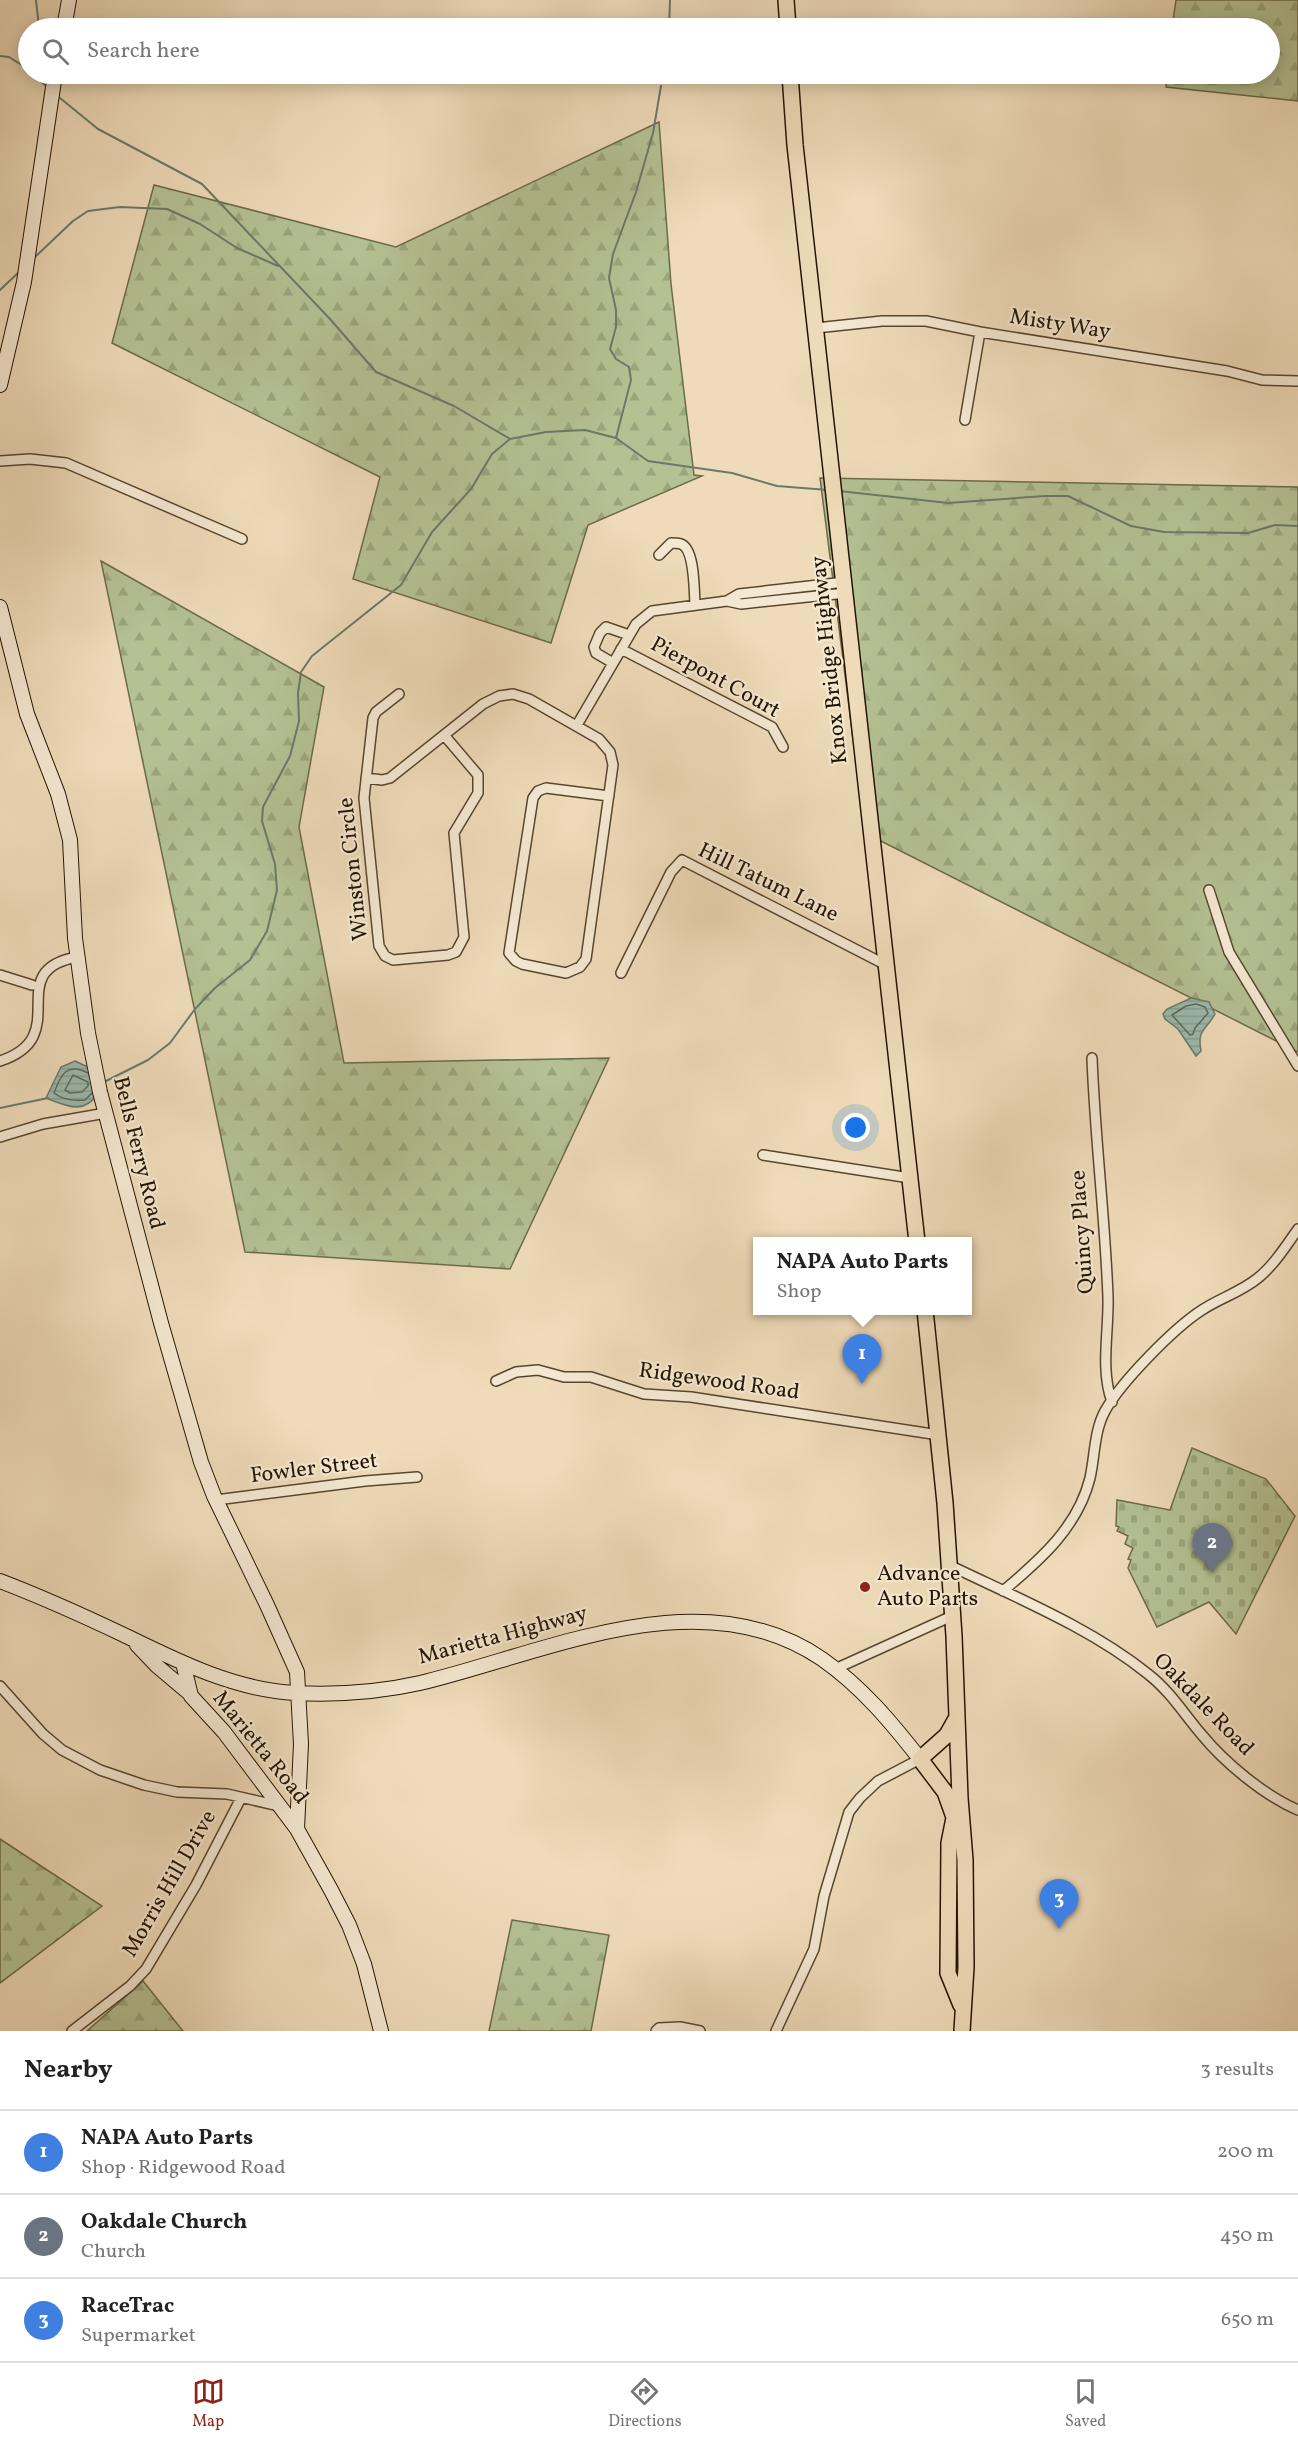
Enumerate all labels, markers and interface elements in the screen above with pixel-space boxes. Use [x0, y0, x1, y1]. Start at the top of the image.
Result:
search box [18, 18, 1280, 84]
icon: search [39, 35, 72, 68]
text: Search here [87, 36, 200, 67]
street label: Misty Way [1007, 302, 1113, 348]
street label: Knox Bridge Highway [804, 554, 856, 766]
street label: Pierpont Court [644, 630, 786, 727]
street label: Winston Circle [331, 796, 377, 942]
street label: Hill Tatum Lane [692, 836, 844, 930]
street label: Bells Ferry Road [104, 1073, 172, 1233]
your location [841, 1113, 870, 1142]
street label: Quincy Place [1063, 1169, 1103, 1295]
popup [753, 1237, 972, 1315]
text: NAPA Auto Parts [776, 1247, 949, 1278]
text: Shop [776, 1278, 822, 1306]
pin: 1 [842, 1334, 882, 1384]
street label: Ridgewood Road [637, 1355, 801, 1409]
street label: Fowler Street [249, 1446, 380, 1492]
pin: 2 [1192, 1524, 1232, 1573]
place label: Advance Auto Parts [877, 1559, 978, 1615]
marker: Advance Auto Parts [858, 1580, 872, 1594]
street label: Marietta Highway [415, 1598, 591, 1674]
street label: Oakdale Road [1146, 1646, 1260, 1764]
street label: Marietta Road [205, 1685, 315, 1811]
street label: Morris Hill Drive [115, 1805, 225, 1963]
pin: 3 [1040, 1880, 1078, 1929]
text: Nearby [24, 2052, 113, 2088]
text: 3 results [1200, 2056, 1274, 2084]
text: NAPA Auto Parts [81, 2123, 253, 2154]
text: 1 [39, 2138, 48, 2166]
text: 200 m [1217, 2138, 1274, 2166]
text: Shop · Ridgewood Road [81, 2154, 285, 2182]
text: Oakdale Church [81, 2207, 247, 2238]
text: 2 [38, 2222, 49, 2250]
text: 450 m [1220, 2222, 1274, 2250]
text: Church [81, 2238, 146, 2266]
text: RaceTrac [81, 2291, 174, 2322]
text: 3 [38, 2306, 49, 2334]
text: 650 m [1221, 2306, 1274, 2334]
text: Supermarket [81, 2322, 196, 2350]
tab: Map [192, 2375, 225, 2433]
tab: Directions [608, 2375, 682, 2433]
tab: Saved [1065, 2375, 1106, 2433]

